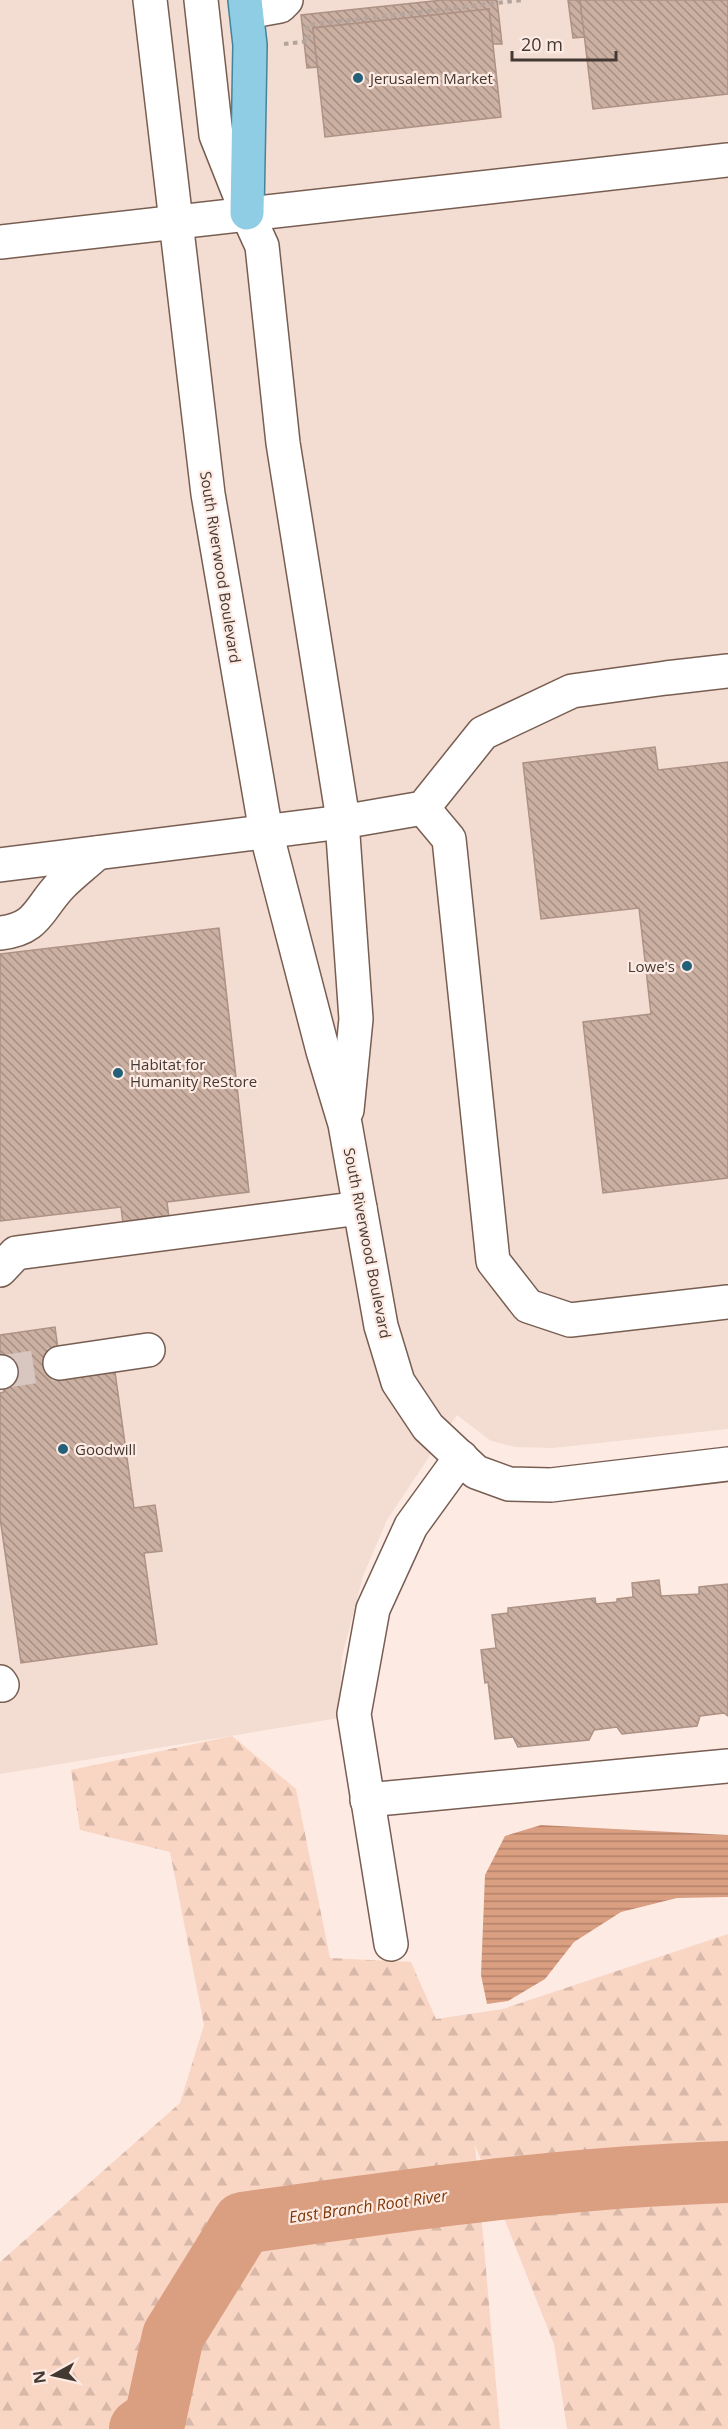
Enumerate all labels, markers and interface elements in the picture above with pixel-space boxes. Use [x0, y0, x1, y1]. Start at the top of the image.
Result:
scale bar [512, 24, 616, 62]
text: 20 m [521, 32, 563, 56]
place label: Jerusalem Market [368, 68, 493, 88]
marker: Jerusalem Market [351, 71, 365, 85]
street label: South Riverwood Boulevard [196, 470, 246, 664]
place label: Lowe's [628, 956, 675, 976]
marker: Lowe's [680, 959, 694, 973]
place label: Habitat for Humanity ReStore [130, 1054, 257, 1091]
marker: Habitat for Humanity ReStore [111, 1066, 125, 1080]
street label: South Riverwood Boulevard [340, 1146, 396, 1340]
place label: Goodwill [75, 1439, 136, 1459]
marker: Goodwill [56, 1442, 70, 1456]
water label: East Branch Root River [287, 2184, 449, 2228]
north arrow [24, 2345, 84, 2405]
text: N [27, 2369, 51, 2385]

